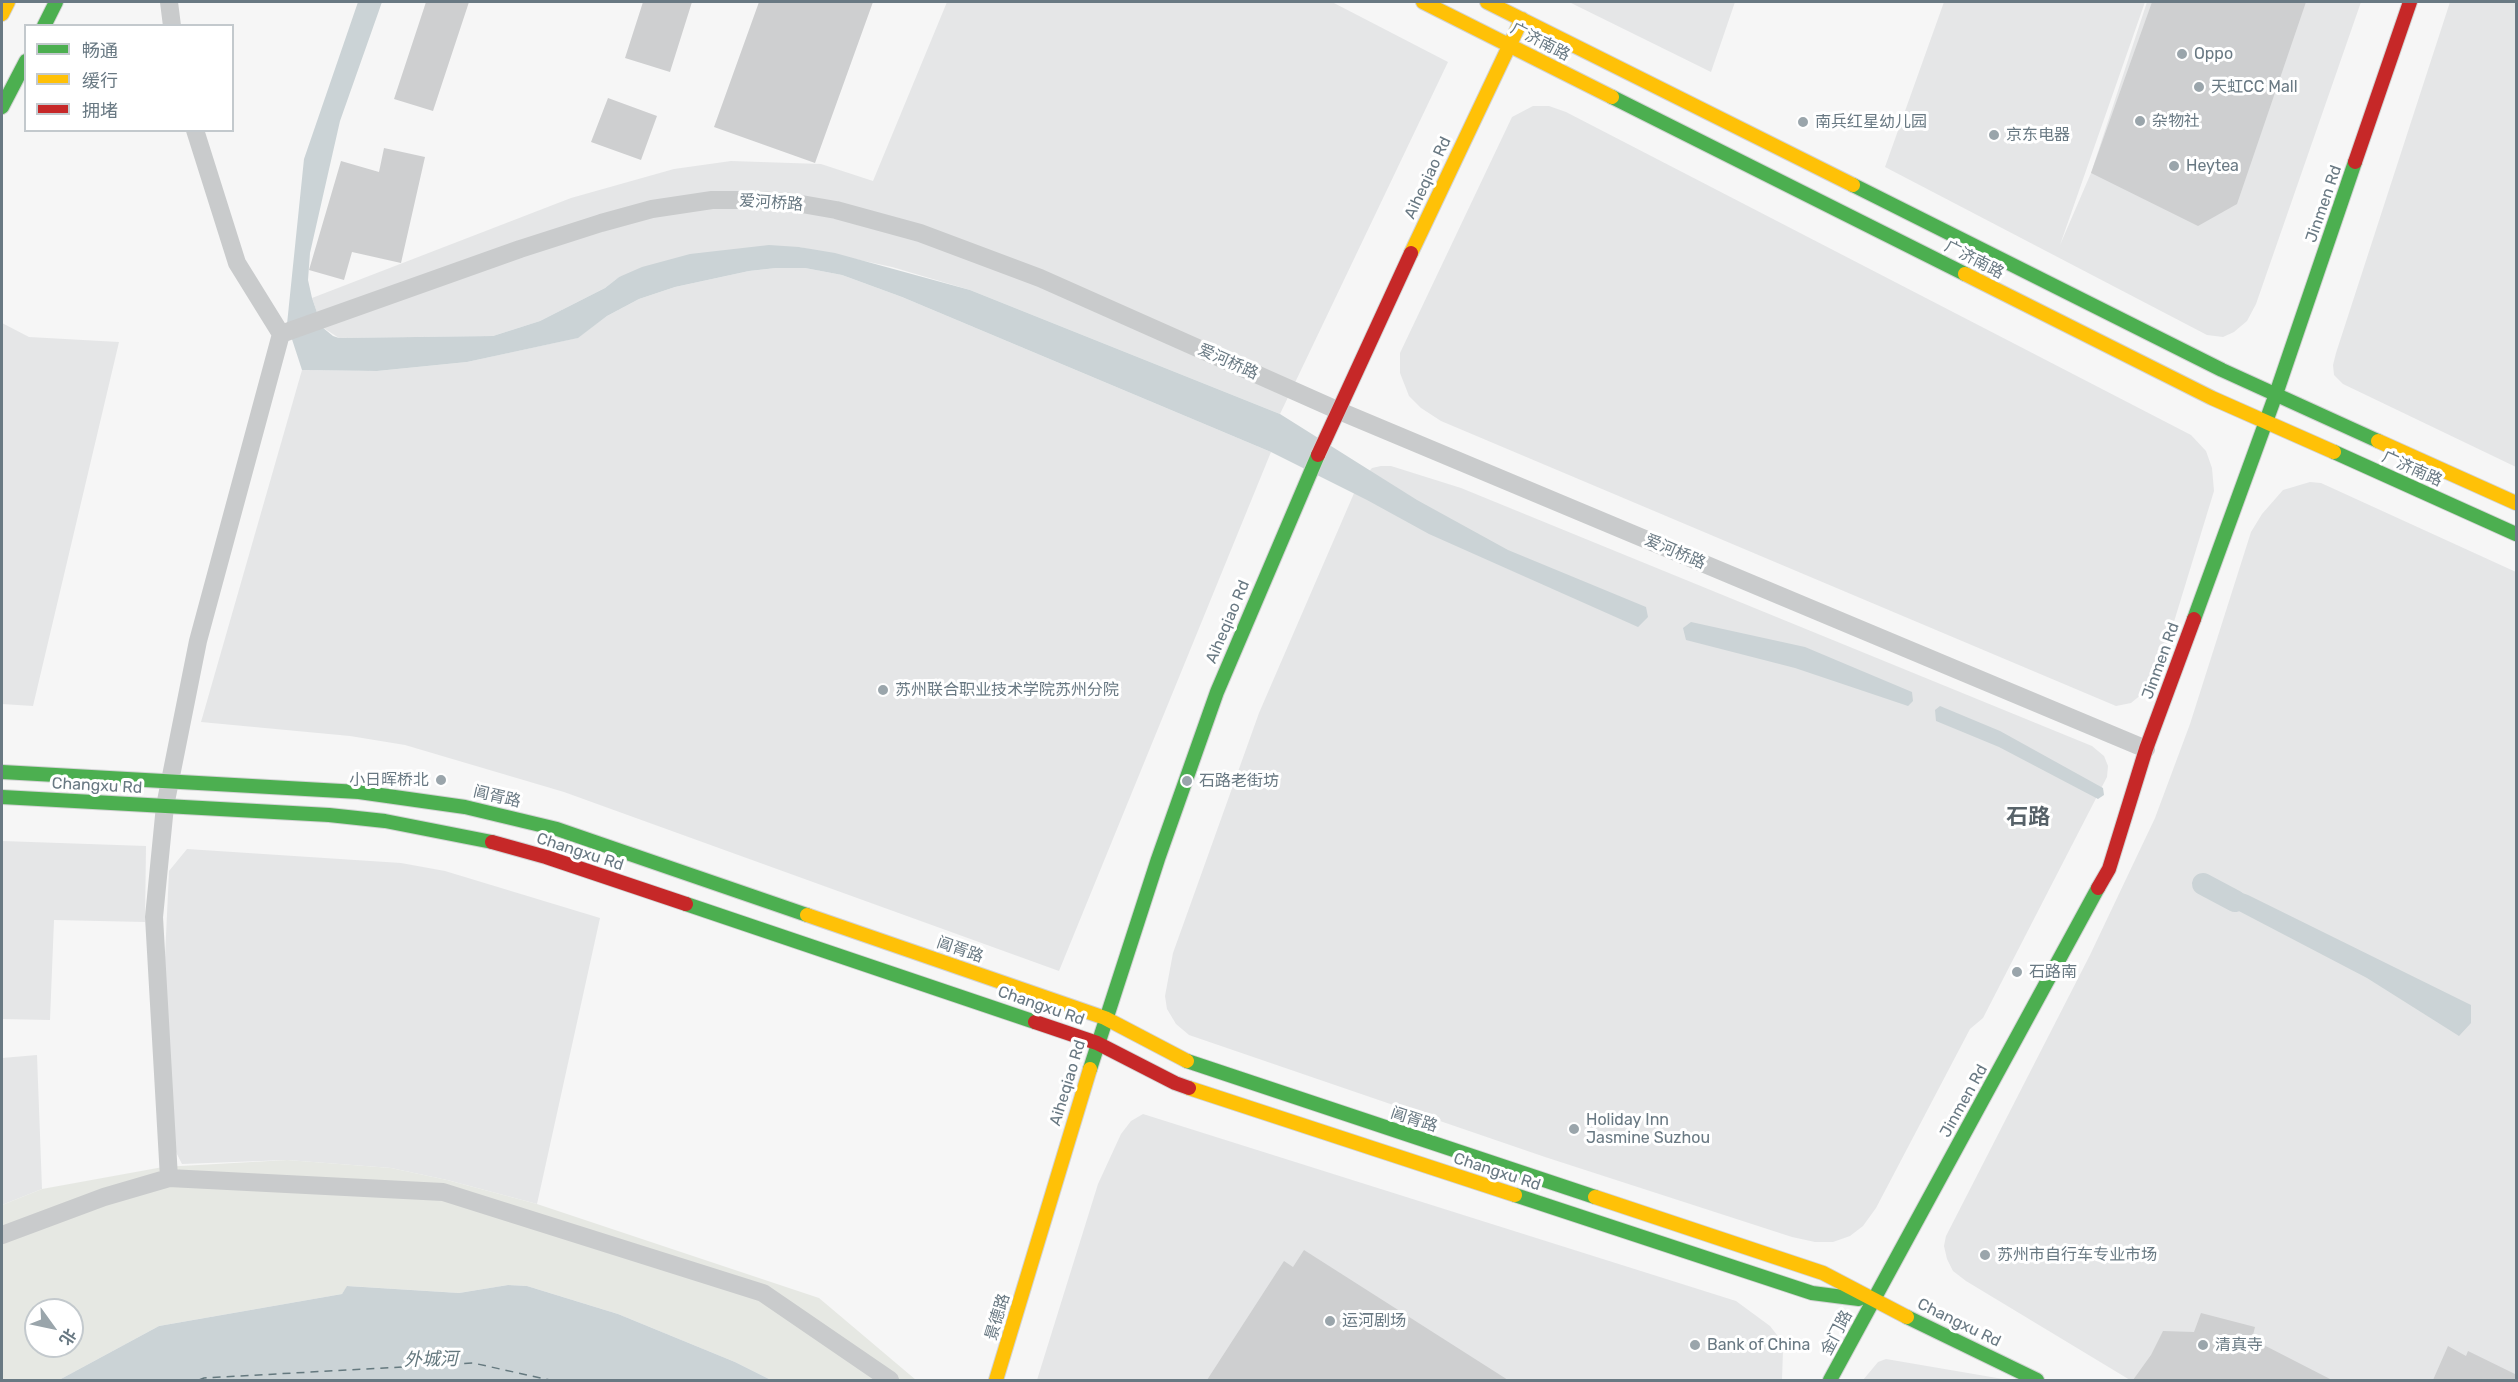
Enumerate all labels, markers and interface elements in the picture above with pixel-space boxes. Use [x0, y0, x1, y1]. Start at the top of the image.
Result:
street label: 广济南路 [1507, 19, 1573, 65]
legend [24, 24, 234, 132]
text: 畅通 [82, 40, 118, 62]
place label: Oppo [2194, 44, 2233, 64]
marker: Oppo [2175, 47, 2189, 61]
text: 缓行 [82, 70, 118, 92]
place label: 天虹CC Mall [2211, 77, 2298, 97]
marker: 天虹CC Mall [2192, 80, 2206, 94]
text: 拥堵 [82, 100, 118, 122]
place label: 杂物社 [2152, 111, 2200, 131]
place label: 南兵红星幼儿园 [1815, 112, 1927, 132]
marker: 杂物社 [2133, 114, 2147, 128]
marker: 南兵红星幼儿园 [1796, 115, 1810, 129]
place label: 京东电器 [2006, 125, 2070, 145]
marker: 京东电器 [1987, 128, 2001, 142]
street label: Aiheqiao Rd [1401, 134, 1455, 222]
place label: Heytea [2186, 156, 2239, 176]
marker: Heytea [2167, 159, 2181, 173]
street label: Jinmen Rd [2302, 163, 2346, 245]
street label: 爱河桥路 [738, 191, 804, 215]
street label: 广济南路 [1941, 237, 2007, 283]
street label: 爱河桥路 [1195, 340, 1261, 384]
street label: 广济南路 [2379, 447, 2445, 491]
street label: 爱河桥路 [1642, 531, 1708, 573]
street label: Aiheqiao Rd [1202, 577, 1254, 667]
street label: Jinmen Rd [2138, 620, 2184, 702]
place label: 苏州联合职业技术学院苏州分院 [895, 680, 1119, 700]
marker: 苏州联合职业技术学院苏州分院 [876, 683, 890, 697]
place label: 小日晖桥北 [349, 770, 429, 790]
place label: 石路老街坊 [1199, 771, 1279, 791]
marker: 小日晖桥北 [434, 773, 448, 787]
street label: Changxu Rd [51, 774, 143, 798]
marker: 石路老街坊 [1180, 774, 1194, 788]
street label: 阊胥路 [471, 782, 523, 812]
district label: 石路 [2006, 805, 2050, 831]
street label: Changxu Rd [534, 829, 626, 875]
street label: 阊胥路 [934, 933, 986, 967]
place label: 石路南 [2029, 962, 2077, 982]
marker: 石路南 [2010, 965, 2024, 979]
street label: Changxu Rd [995, 982, 1087, 1030]
street label: Aiheqiao Rd [1046, 1038, 1090, 1128]
street label: Jinmen Rd [1936, 1061, 1992, 1141]
street label: 阊胥路 [1388, 1103, 1440, 1137]
place label: Holiday Inn Jasmine Suzhou [1586, 1110, 1710, 1148]
marker: Holiday Inn Jasmine Suzhou [1567, 1122, 1581, 1136]
street label: Changxu Rd [1451, 1149, 1543, 1195]
place label: 苏州市自行车专业市场 [1997, 1245, 2157, 1265]
marker: 苏州市自行车专业市场 [1978, 1248, 1992, 1262]
street label: 景德路 [982, 1291, 1014, 1343]
street label: Changxu Rd [1914, 1295, 2004, 1351]
north arrow [24, 1298, 84, 1358]
street label: 金门路 [1817, 1307, 1857, 1359]
place label: 运河剧场 [1342, 1311, 1406, 1331]
marker: 运河剧场 [1323, 1314, 1337, 1328]
text: 北 [56, 1325, 80, 1349]
place label: Bank of China [1707, 1335, 1810, 1355]
place label: 清真寺 [2215, 1335, 2263, 1355]
marker: Bank of China [1688, 1338, 1702, 1352]
marker: 清真寺 [2196, 1338, 2210, 1352]
water label: 外城河 [404, 1349, 458, 1371]

